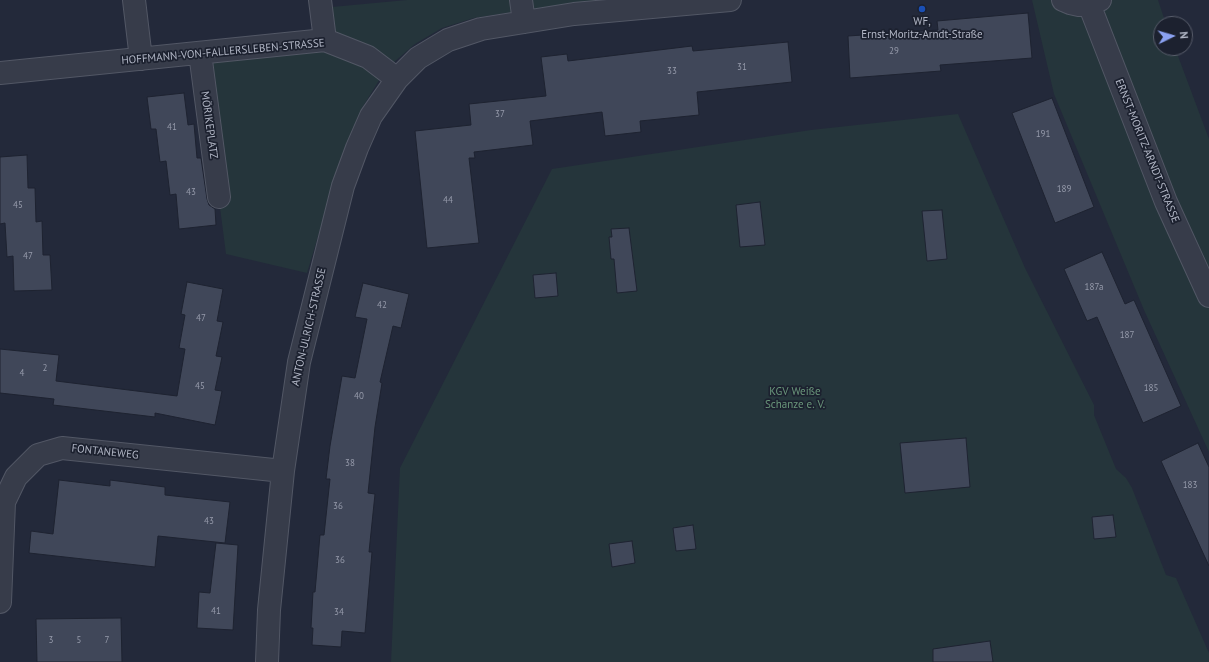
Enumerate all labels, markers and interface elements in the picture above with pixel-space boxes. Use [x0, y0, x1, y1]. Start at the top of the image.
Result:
marker: WF, Ernst-Moritz-Arndt-Straße [917, 4, 927, 14]
place label: WF, Ernst-Moritz-Arndt-Straße [861, 15, 983, 41]
north arrow [1153, 16, 1193, 56]
text: N [1177, 31, 1191, 39]
street label: HOFFMANN-VON-FALLERSLEBEN-STRASSE [121, 37, 325, 67]
house number: 29 [889, 46, 899, 56]
house number: 31 [737, 62, 747, 72]
house number: 33 [667, 66, 677, 76]
street label: ERNST-MORITZ-ARNDT-STRASSE [1112, 77, 1182, 225]
street label: MÖRIKEPLATZ [198, 90, 220, 160]
house number: 37 [495, 109, 505, 119]
house number: 41 [167, 122, 177, 132]
house number: 191 [1036, 129, 1050, 139]
house number: 189 [1057, 184, 1071, 194]
house number: 43 [186, 187, 196, 197]
house number: 44 [443, 195, 453, 205]
house number: 45 [13, 200, 23, 210]
house number: 47 [23, 251, 33, 261]
street label: ANTON-ULRICH-STRASSE [289, 267, 329, 387]
house number: 187a [1085, 282, 1103, 292]
house number: 42 [377, 300, 387, 310]
house number: 47 [196, 313, 206, 323]
house number: 187 [1120, 330, 1134, 340]
house number: 2 [43, 363, 47, 373]
house number: 4 [20, 368, 24, 378]
house number: 45 [195, 381, 205, 391]
house number: 185 [1144, 383, 1158, 393]
park label: KGV Weiße Schanze e. V. [765, 385, 825, 411]
house number: 40 [354, 391, 364, 401]
street label: FONTANEWEG [71, 442, 139, 462]
house number: 38 [345, 458, 355, 468]
house number: 183 [1183, 480, 1197, 490]
house number: 36 [333, 501, 343, 511]
house number: 43 [204, 516, 214, 526]
house number: 36 [335, 555, 345, 565]
house number: 41 [211, 606, 221, 616]
house number: 34 [334, 607, 344, 617]
house number: 3 [49, 635, 53, 645]
house number: 5 [77, 635, 81, 645]
house number: 7 [105, 635, 109, 645]

